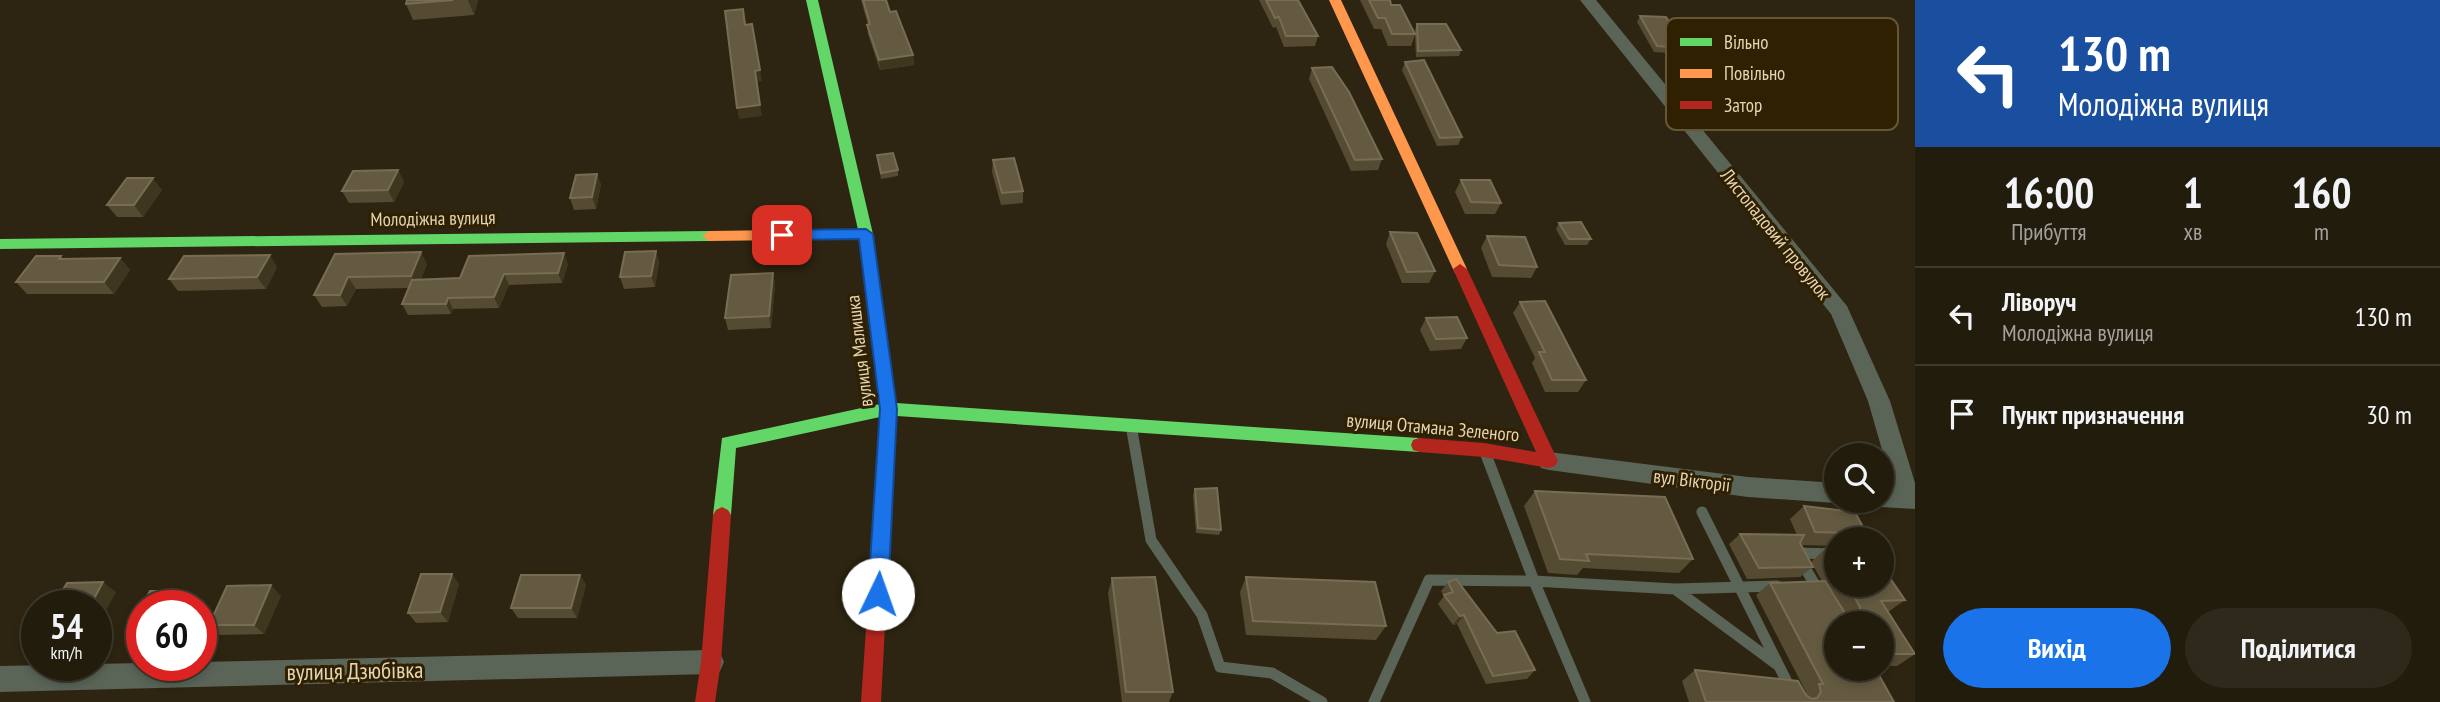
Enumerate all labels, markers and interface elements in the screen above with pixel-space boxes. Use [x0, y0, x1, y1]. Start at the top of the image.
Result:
legend [1666, 18, 1898, 130]
text: 130 m [2058, 21, 2171, 85]
icon: left [1943, 28, 2034, 119]
text: Вільно [1724, 30, 1768, 54]
text: Повільно [1724, 61, 1785, 85]
text: Молодіжна вулиця [2058, 83, 2269, 125]
text: Затор [1724, 93, 1762, 117]
street label: Листопадовий провулок [1715, 163, 1837, 305]
text: 16:00 [2003, 165, 2094, 220]
text: 1 [2183, 165, 2203, 220]
text: 160 [2291, 165, 2352, 220]
street label: Молодіжна вулиця [370, 205, 496, 231]
pin [752, 205, 812, 265]
icon: arrive [763, 216, 801, 254]
text: Прибуття [2011, 217, 2087, 246]
text: хв [2183, 217, 2202, 246]
text: m [2314, 217, 2329, 246]
text: Ліворуч [2002, 285, 2076, 318]
street label: вулиця Малишка [840, 294, 878, 408]
icon: left [1943, 297, 1981, 335]
text: 130 m [2354, 300, 2412, 333]
text: Молодіжна вулиця [2002, 318, 2154, 347]
icon: arrive [1943, 395, 1981, 433]
text: Пункт призначення [2002, 398, 2184, 431]
text: 30 m [2366, 398, 2412, 431]
street label: вулиця Отамана Зеленого [1346, 407, 1520, 447]
map controls [1824, 443, 1894, 681]
button: search [1824, 443, 1894, 513]
street label: вул Вікторії [1652, 463, 1732, 497]
button: + [1824, 527, 1894, 597]
position arrow [841, 557, 915, 631]
speed limit sign: 60 [126, 590, 217, 681]
text: 54 [50, 603, 83, 649]
button: Вихід [1943, 608, 2171, 688]
button: Поділитися [2185, 608, 2412, 688]
button: − [1824, 611, 1894, 681]
text: km/h [51, 641, 82, 664]
street label: вулиця Дзюбівка [286, 655, 424, 686]

